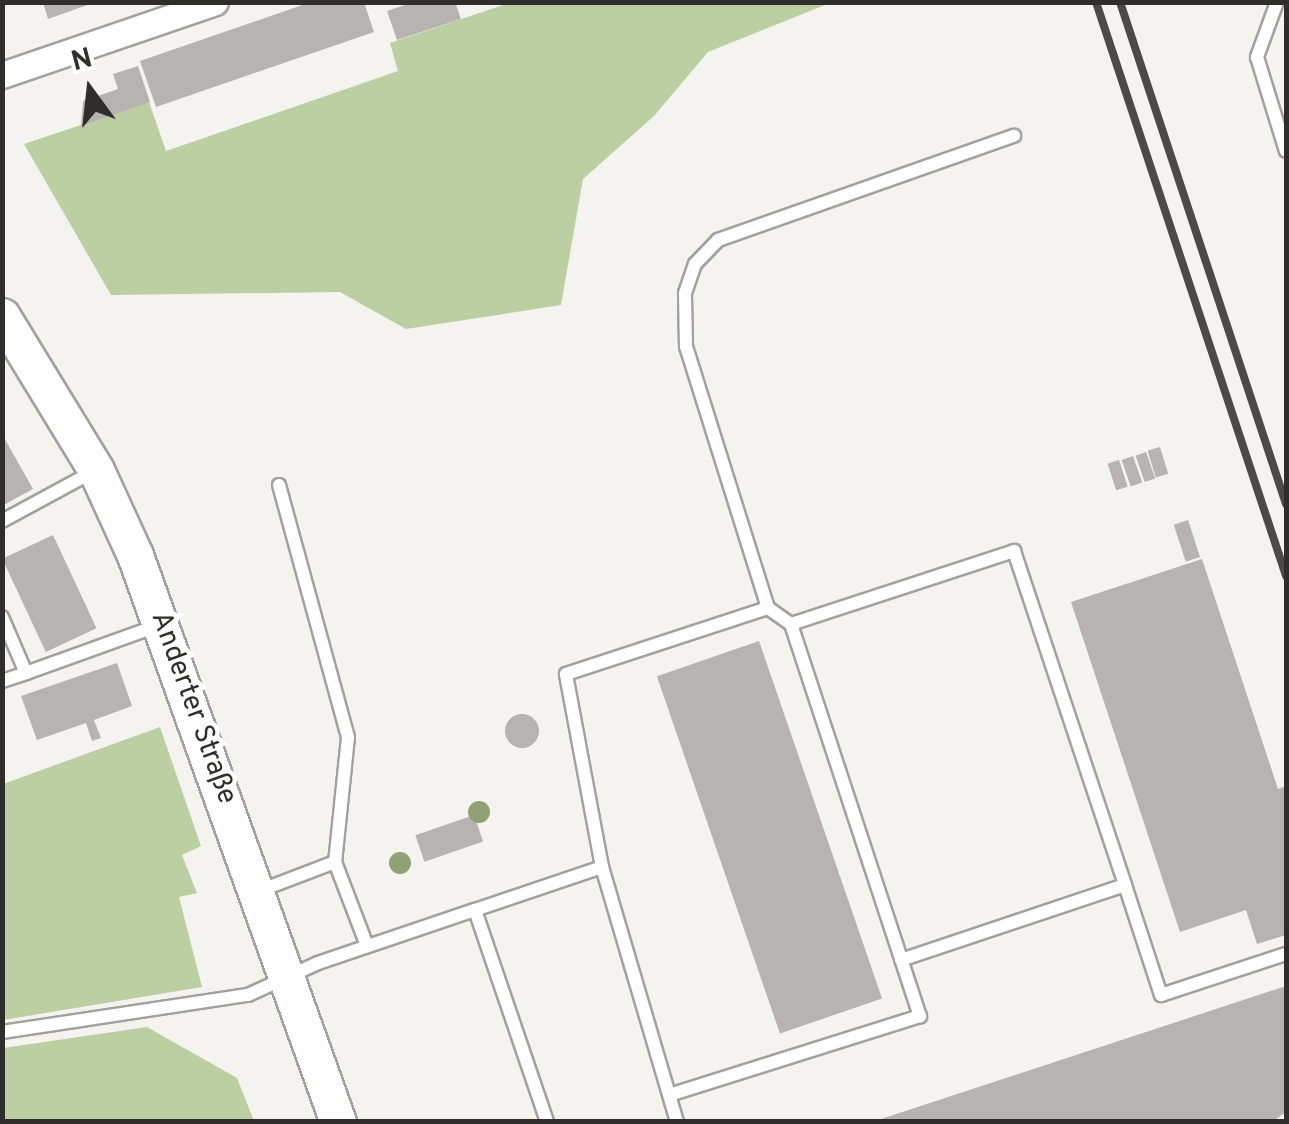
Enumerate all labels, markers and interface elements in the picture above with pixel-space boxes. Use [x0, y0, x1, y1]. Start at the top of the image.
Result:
north arrow [40, 40, 140, 140]
text: N [68, 41, 97, 81]
street label: Anderter Straße [143, 607, 243, 809]

